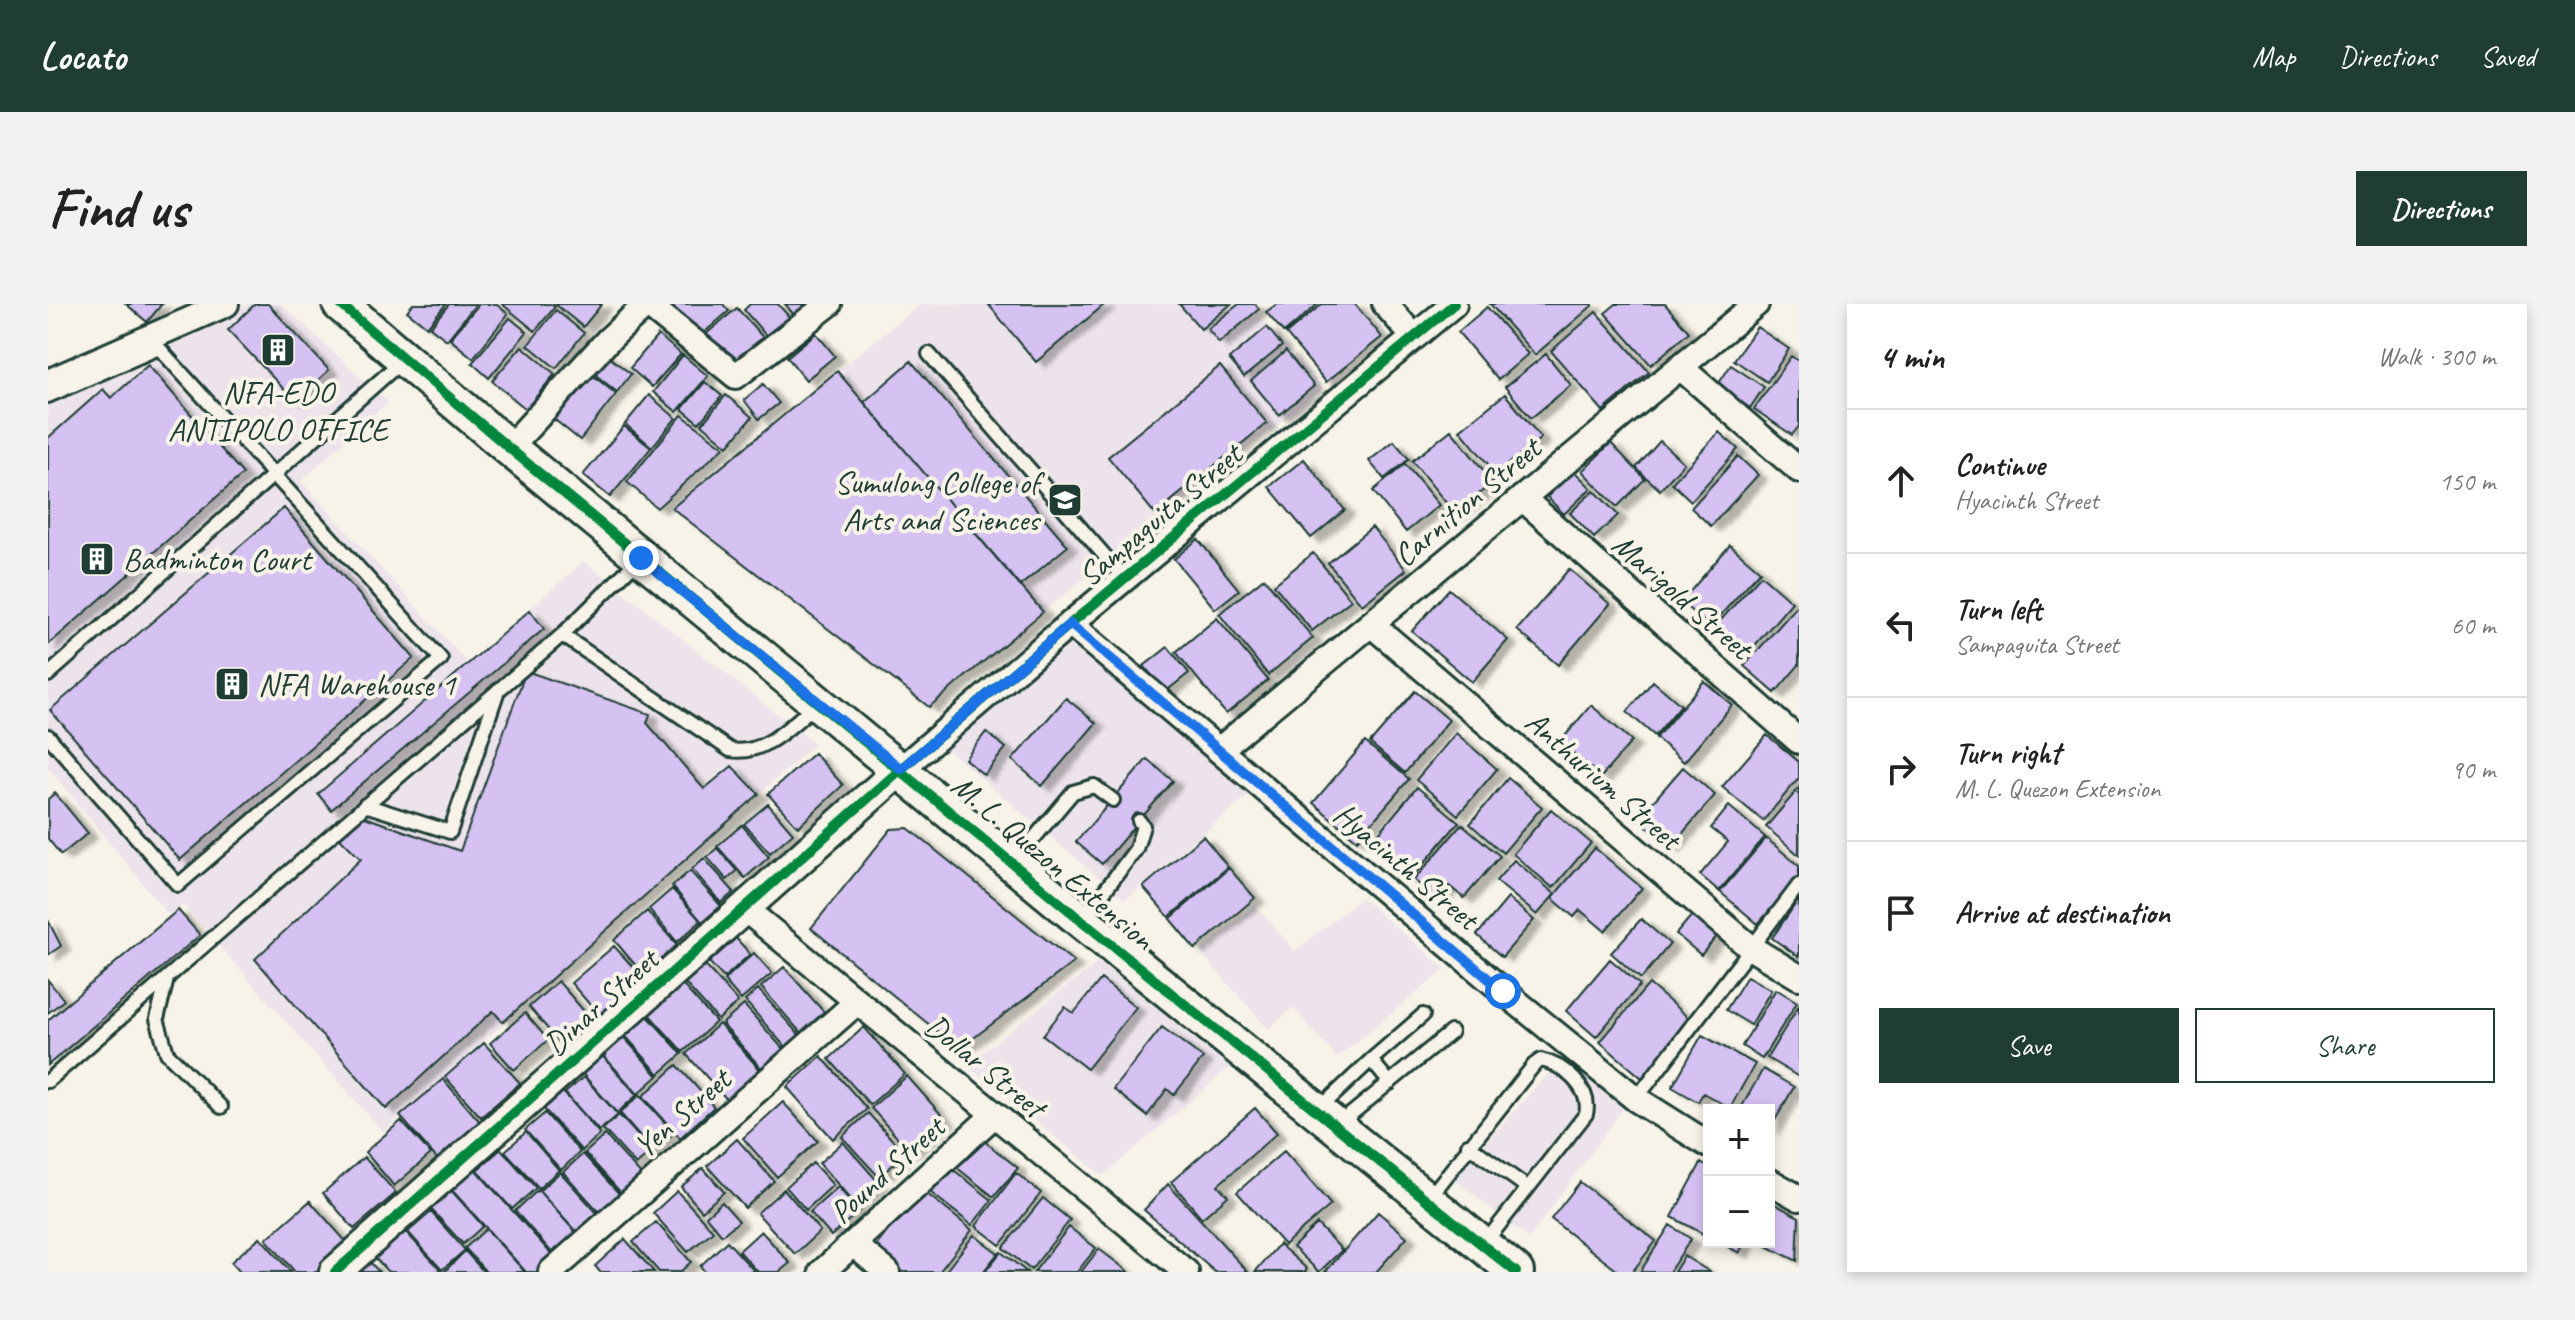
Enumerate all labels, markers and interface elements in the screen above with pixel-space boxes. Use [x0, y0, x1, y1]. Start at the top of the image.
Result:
text: Locato [40, 33, 126, 80]
text: Map [2252, 39, 2295, 74]
text: Directions [2339, 39, 2437, 74]
text: Saved [2481, 39, 2535, 74]
button: Directions [2356, 171, 2527, 246]
text: Find us [48, 173, 188, 244]
building icon: NFA-EDO ANTIPOLO OFFICE [259, 331, 297, 369]
text: 4 min [1879, 335, 1944, 378]
text: Walk · 300 m [2378, 340, 2495, 373]
place label: NFA-EDO ANTIPOLO OFFICE [168, 372, 392, 450]
street label: Carnition Street [1385, 426, 1552, 576]
street label: Sampaguita Street [1070, 432, 1253, 595]
text: Continue [1955, 446, 2045, 484]
icon: ahead [1879, 459, 1923, 503]
place label: Sumulong College of Arts and Sciences [835, 462, 1046, 540]
text: 150 m [2439, 465, 2495, 498]
school or university icon: Sumulong College of Arts and Sciences [1046, 481, 1084, 519]
text: Hyacinth Street [1955, 484, 2098, 517]
street label: Marigold Street [1604, 524, 1763, 670]
place label: Badminton Court [123, 539, 314, 580]
building icon: Badminton Court [78, 540, 116, 578]
route end [623, 540, 659, 576]
text: Turn left [1955, 590, 2042, 628]
icon: left [1879, 603, 1923, 647]
text: 60 m [2451, 609, 2495, 642]
text: Sampaguita Street [1955, 628, 2119, 661]
place label: NFA Warehouse 1 [258, 664, 457, 705]
building icon: NFA Warehouse 1 [213, 665, 251, 703]
street label: Anthurium Street [1517, 701, 1692, 861]
text: Turn right [1955, 734, 2060, 772]
icon: right [1879, 747, 1923, 791]
text: 90 m [2451, 753, 2495, 786]
street label: M. L. Quezon Extension [943, 765, 1164, 960]
text: M. L. Quezon Extension [1955, 772, 2160, 805]
street label: Hyacinth Street [1325, 794, 1489, 941]
icon: arrive [1879, 891, 1923, 935]
text: Arrive at destination [1955, 894, 2170, 932]
street label: Dinar Street [535, 937, 669, 1064]
route start [1485, 973, 1521, 1009]
street label: Dollar Street [917, 1005, 1057, 1130]
button: Save [1879, 1008, 2179, 1083]
button: Share [2195, 1008, 2495, 1083]
street label: Yen Street [625, 1057, 742, 1166]
map controls [1703, 1104, 1775, 1248]
button: + [1703, 1104, 1775, 1176]
street label: Pound Street [821, 1105, 956, 1232]
button: − [1703, 1176, 1775, 1248]

